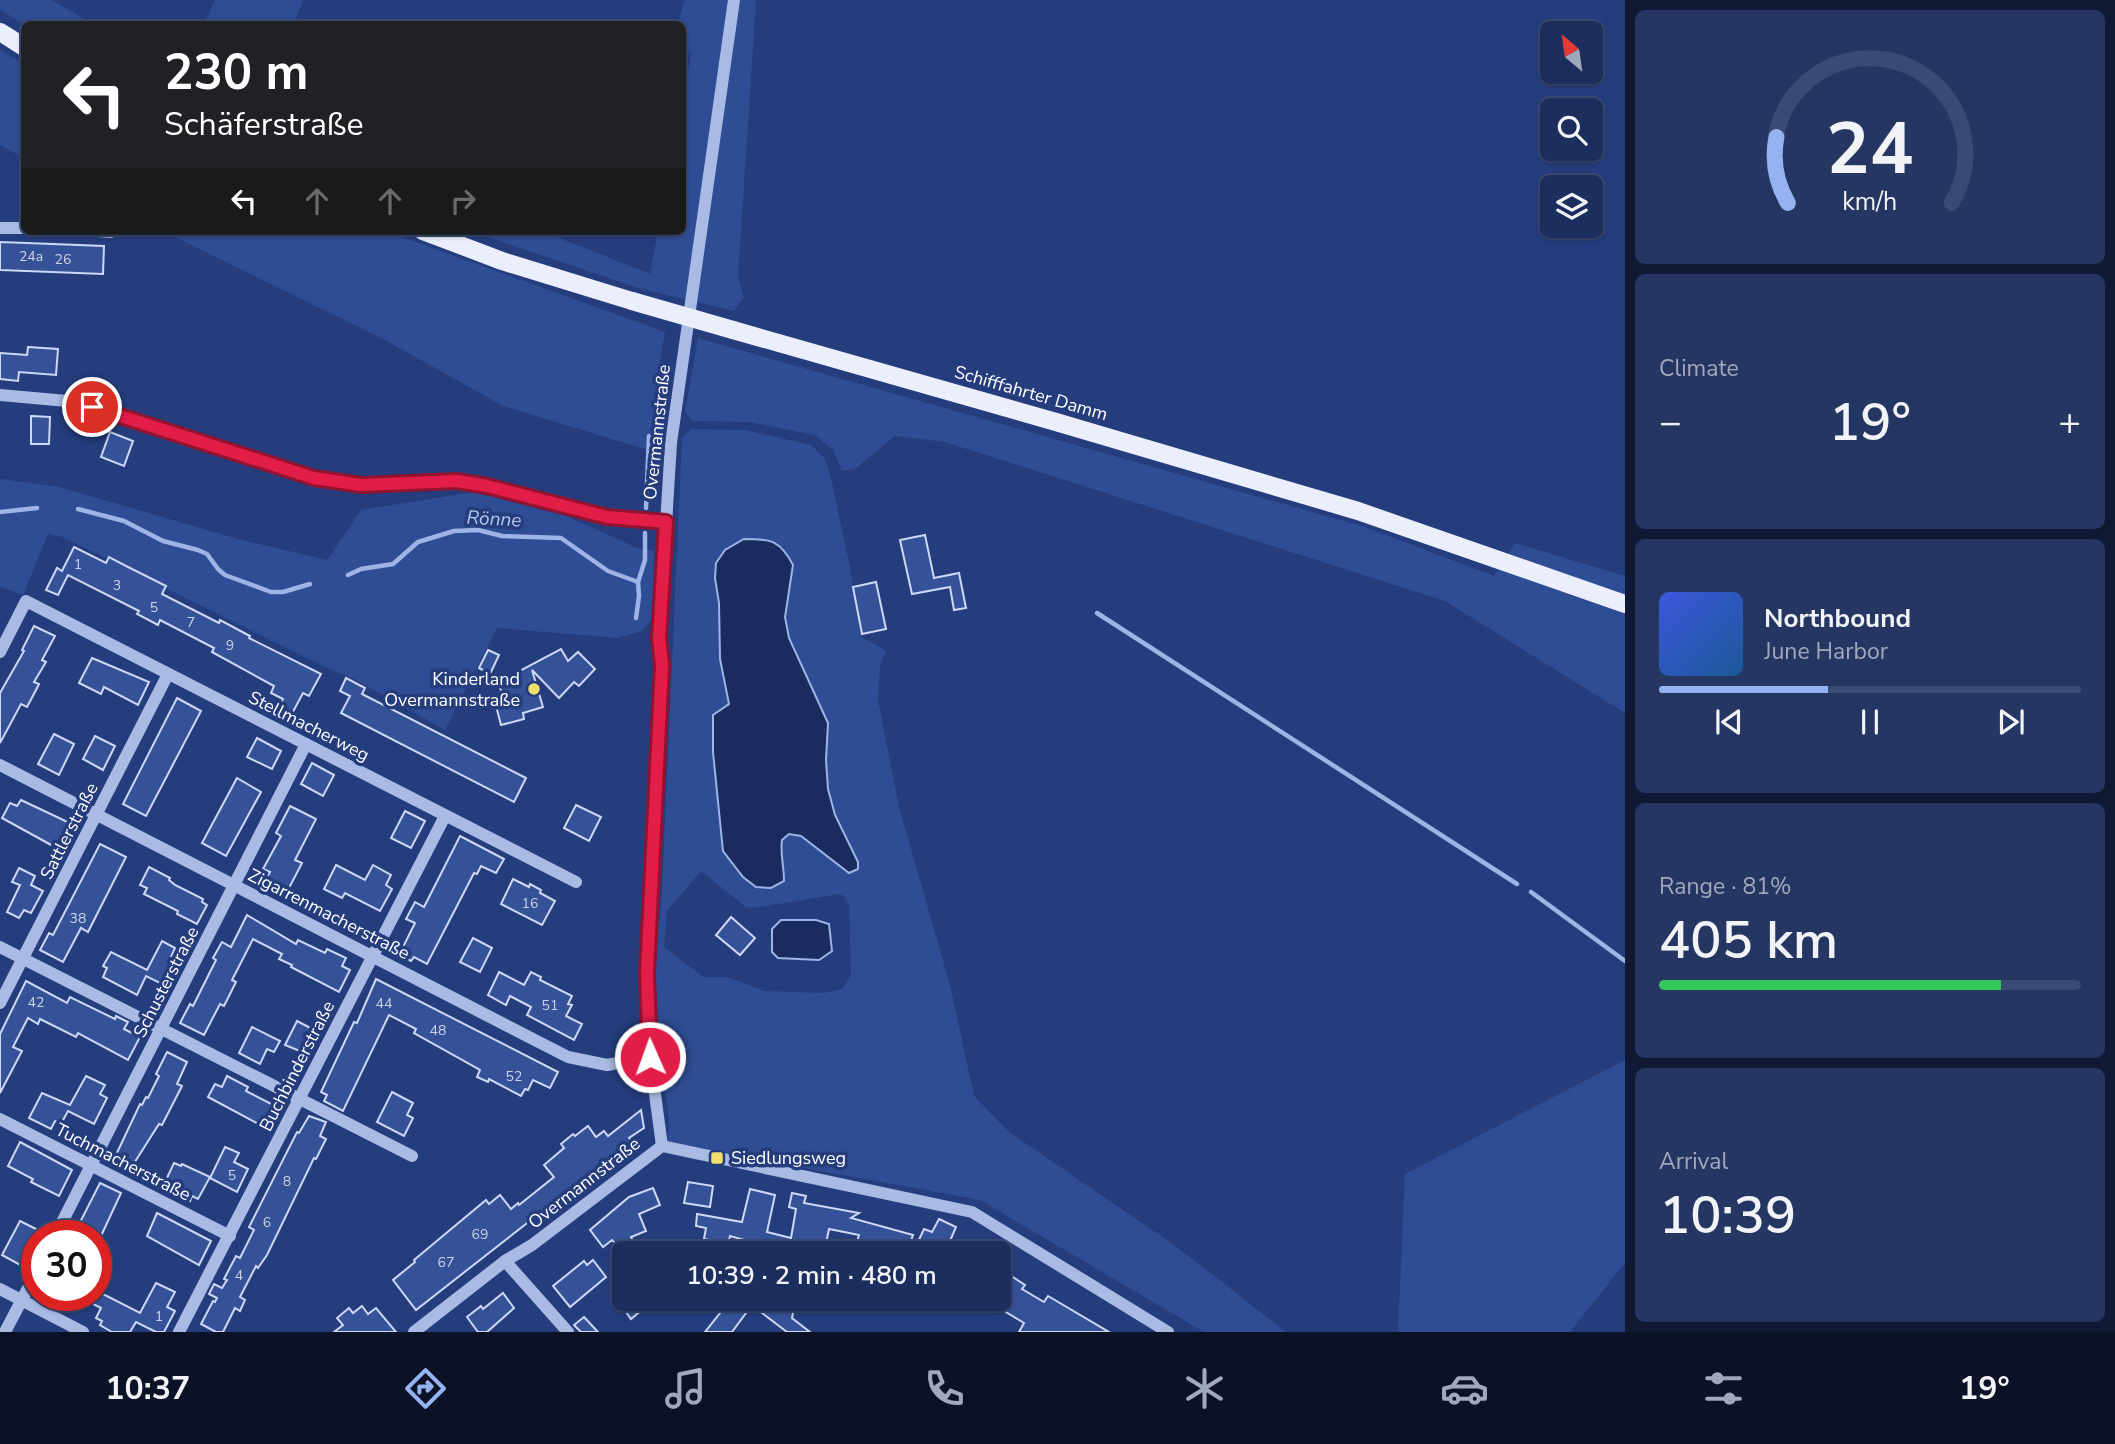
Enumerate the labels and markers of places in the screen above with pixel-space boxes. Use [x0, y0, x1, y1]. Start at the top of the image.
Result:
pin [62, 377, 122, 437]
place label: Kinderland Overmannstraße [384, 667, 520, 712]
marker: Kinderland Overmannstraße [526, 681, 542, 697]
place label: Siedlungsweg [731, 1146, 846, 1170]
marker: Siedlungsweg [709, 1150, 725, 1166]

